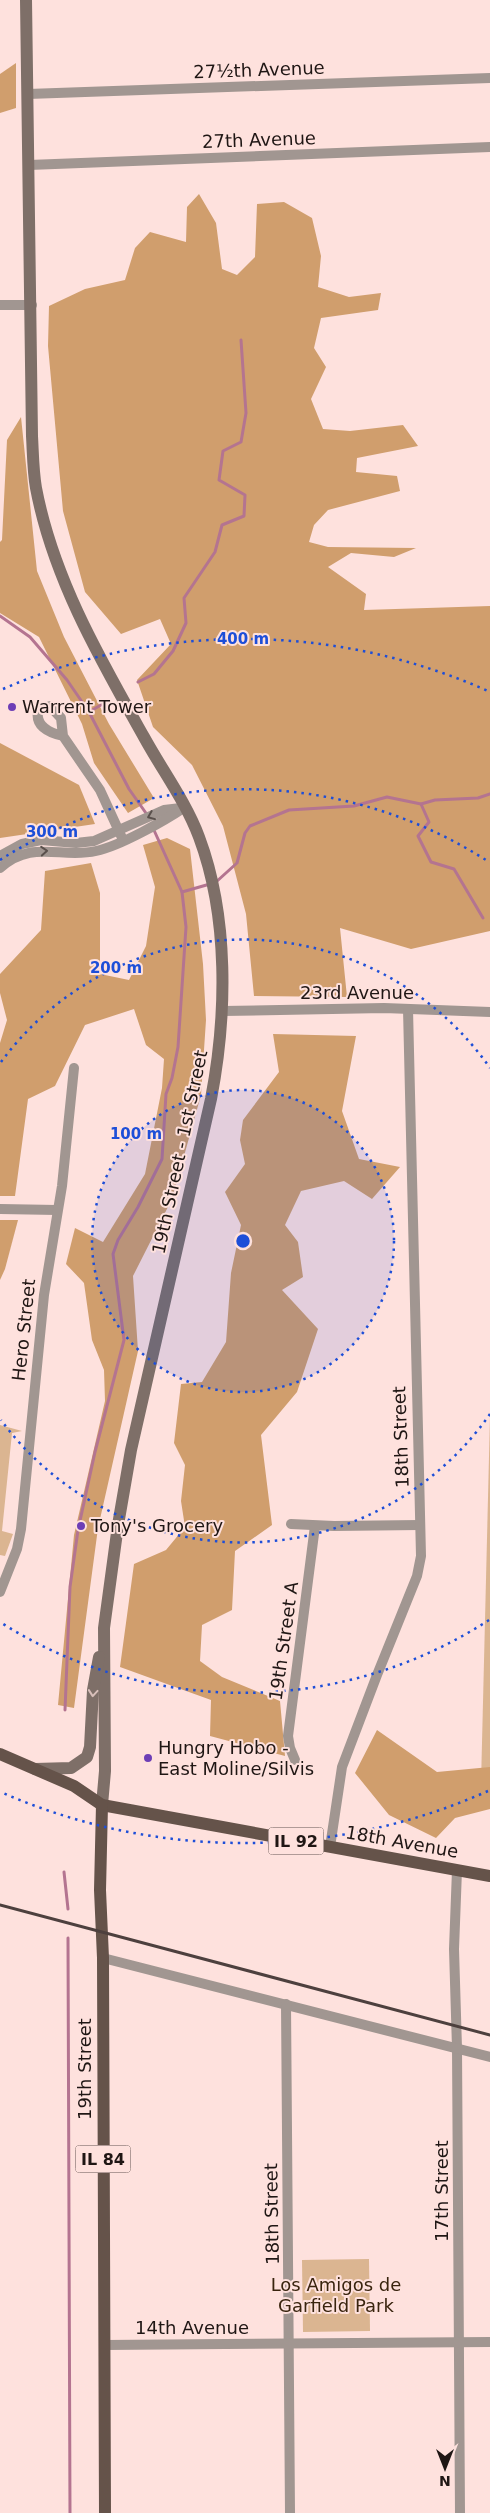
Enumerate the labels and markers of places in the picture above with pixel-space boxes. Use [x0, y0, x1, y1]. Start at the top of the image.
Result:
place label: Warrent Tower [22, 696, 152, 717]
marker: Warrent Tower [6, 701, 18, 713]
centre of rings [234, 1232, 252, 1250]
place label: Tony's Grocery [90, 1515, 223, 1536]
marker: Tony's Grocery [75, 1520, 87, 1532]
place label: Hungry Hobo - East Moline/Silvis [158, 1737, 314, 1779]
marker: Hungry Hobo - East Moline/Silvis [142, 1752, 154, 1764]

